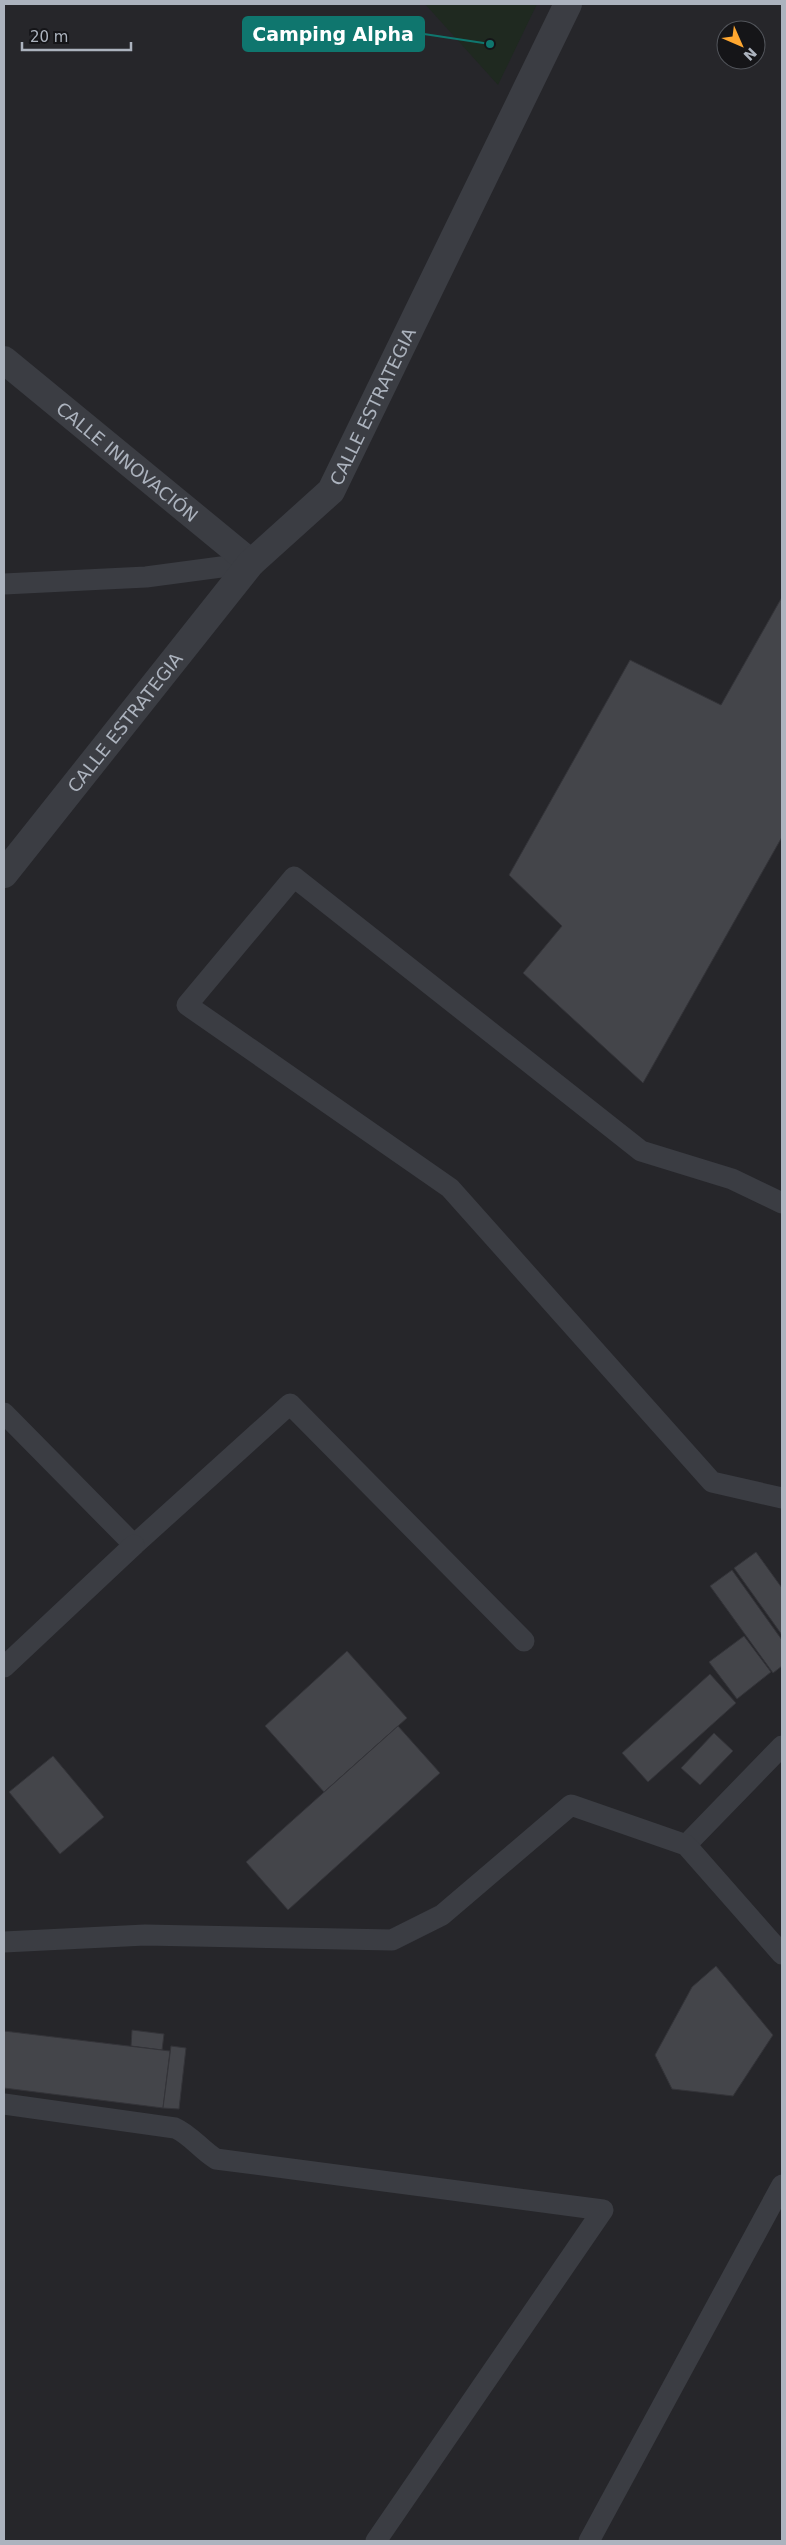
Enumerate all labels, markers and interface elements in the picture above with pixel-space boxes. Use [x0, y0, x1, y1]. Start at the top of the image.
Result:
callout: Camping Alpha [243, 17, 424, 51]
scale bar [22, 20, 131, 52]
north arrow [716, 20, 766, 70]
text: Camping Alpha [252, 23, 414, 45]
text: 20 m [30, 28, 68, 46]
text: N [740, 44, 760, 64]
street label: CALLE ESTRATEGIA [325, 324, 420, 488]
street label: CALLE INNOVACIÓN [53, 397, 203, 526]
street label: CALLE ESTRATEGIA [63, 647, 187, 796]

